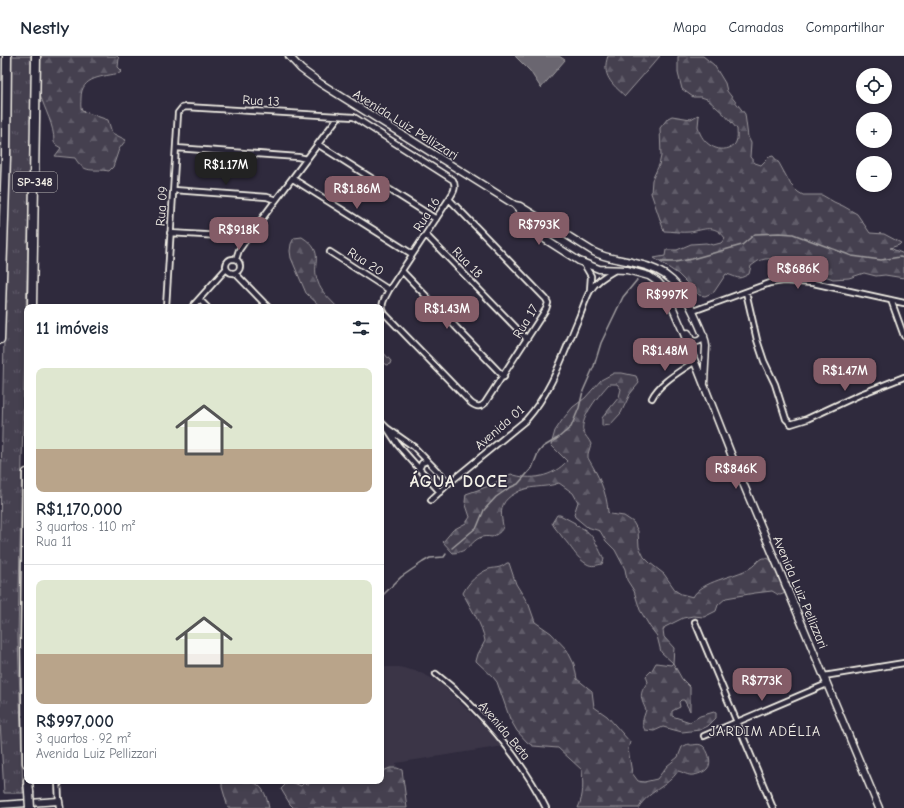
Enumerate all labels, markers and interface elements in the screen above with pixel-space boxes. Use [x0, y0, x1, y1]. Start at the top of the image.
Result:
text: Nestly [20, 17, 69, 39]
text: Mapa [673, 19, 707, 36]
text: Camadas [729, 19, 784, 36]
text: Compartilhar [806, 19, 884, 36]
map controls [856, 68, 892, 192]
button: locate [856, 68, 892, 104]
street label: Avenida Luiz Pellizzari [350, 86, 461, 163]
street label: Rua 13 [242, 92, 280, 109]
button: + [856, 112, 892, 148]
pin: R$1.17M [189, 152, 263, 186]
button: − [856, 156, 892, 192]
text: R$1.17M [204, 157, 248, 172]
road number: SP-348 [13, 172, 57, 192]
pin: R$1.86M [320, 176, 394, 210]
text: R$1.86M [334, 181, 380, 196]
street label: Rua 09 [153, 185, 170, 227]
street label: Rua 16 [410, 194, 443, 234]
pin: R$793K [506, 212, 572, 246]
pin: R$918K [206, 217, 272, 251]
text: R$793K [518, 217, 560, 232]
text: R$918K [218, 222, 260, 237]
street label: Rua 20 [345, 244, 387, 279]
street label: Rua 18 [449, 244, 486, 281]
pin: R$686K [765, 256, 831, 290]
text: R$686K [777, 261, 819, 276]
pin: R$997K [634, 282, 700, 316]
text: R$997K [646, 287, 688, 302]
pin: R$1.43M [410, 296, 484, 330]
text: R$1.43M [424, 301, 470, 316]
street label: Rua 17 [510, 302, 541, 341]
icon: filters [350, 317, 372, 339]
text: 11 imóveis [36, 319, 108, 338]
pin: R$1.48M [628, 338, 702, 372]
text: R$1.48M [642, 343, 688, 358]
pin: R$1.47M [808, 358, 882, 392]
text: R$1.47M [822, 363, 868, 378]
icon: home [168, 394, 240, 466]
street label: Avenida 01 [472, 402, 527, 453]
pin: R$846K [703, 456, 769, 490]
text: R$846K [715, 461, 757, 476]
district label: ÁGUA DOCE [410, 470, 508, 491]
text: R$1,170,000 [36, 500, 123, 519]
text: 3 quartos · 110 m² [36, 519, 135, 534]
text: Rua 11 [36, 534, 72, 549]
street label: Avenida Luiz Pellizzari [770, 534, 831, 651]
icon: home [168, 606, 240, 678]
pin: R$773K [729, 668, 795, 702]
text: R$773K [742, 673, 782, 688]
street label: Avenida Beta [476, 698, 533, 763]
text: R$997,000 [36, 712, 114, 731]
district label: JARDIM ADÉLIA [709, 723, 821, 740]
text: 3 quartos · 92 m² [36, 731, 131, 746]
text: Avenida Luiz Pellizzari [36, 746, 157, 761]

